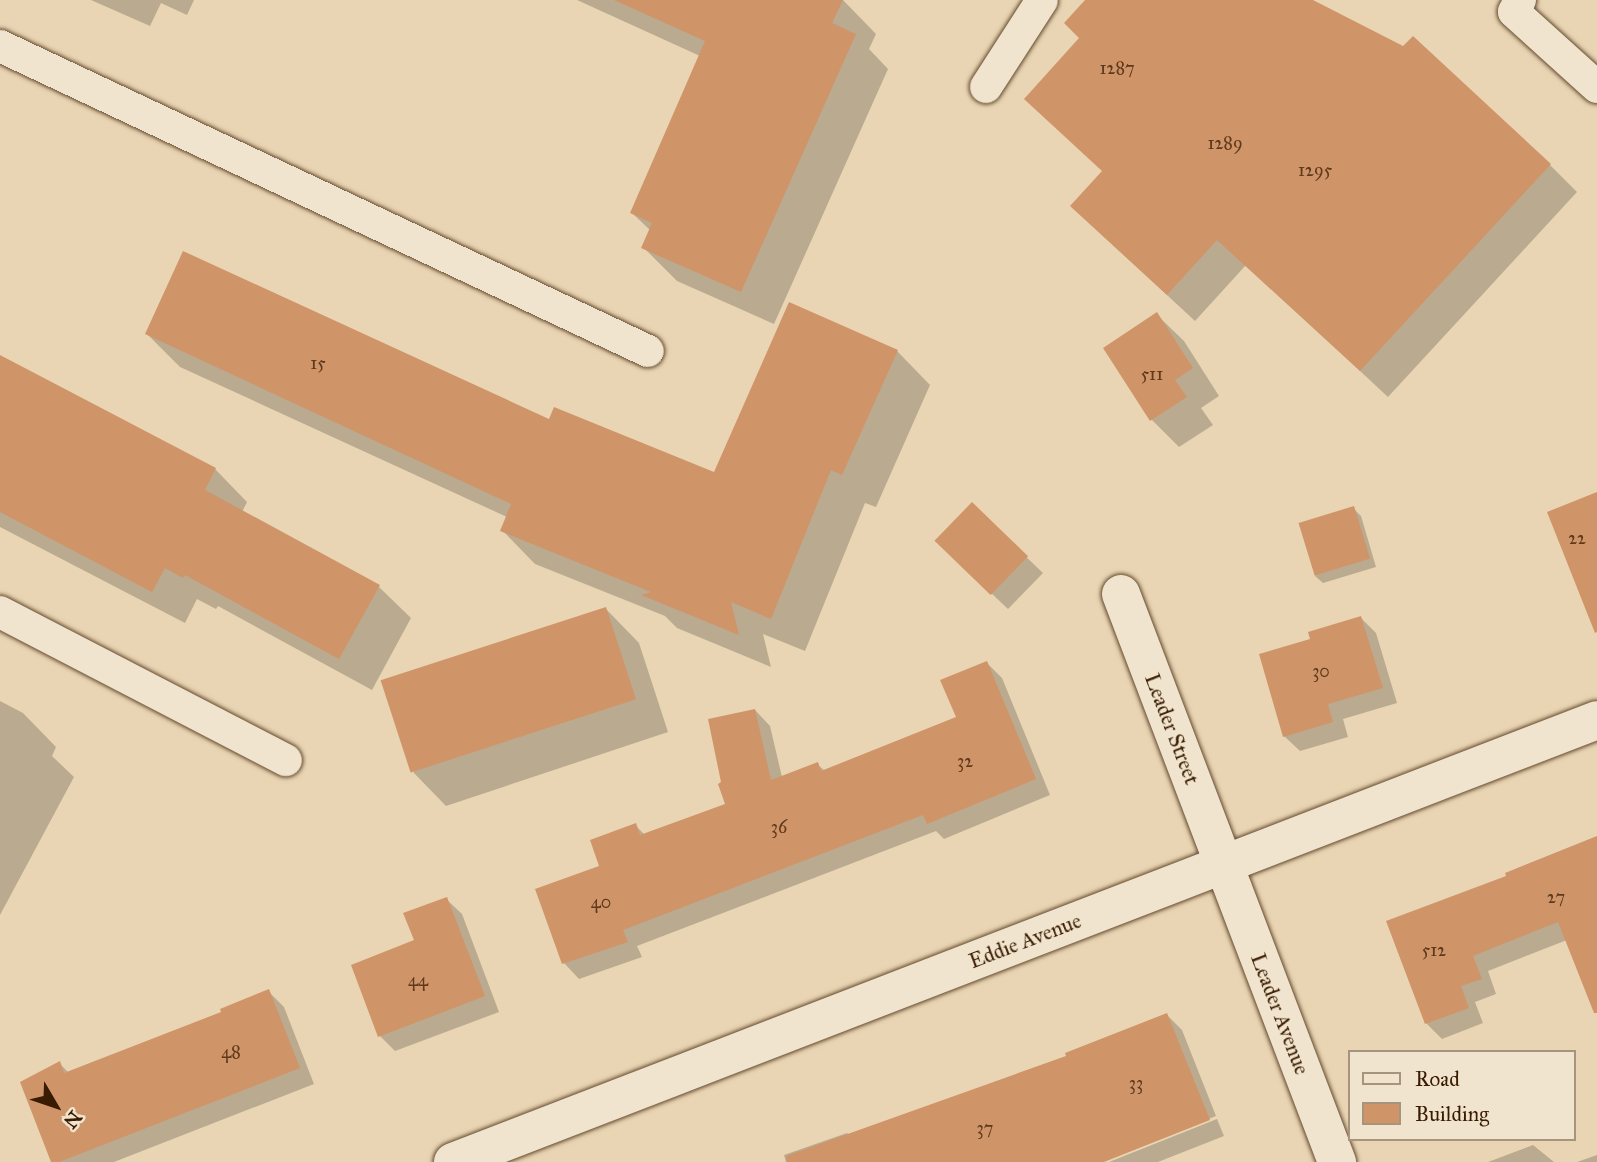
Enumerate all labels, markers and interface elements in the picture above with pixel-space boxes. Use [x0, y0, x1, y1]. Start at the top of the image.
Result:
house number: 1287 [1099, 57, 1135, 79]
house number: 1289 [1207, 132, 1243, 154]
house number: 1295 [1298, 159, 1332, 181]
house number: 15 [310, 352, 326, 374]
house number: 511 [1141, 363, 1163, 385]
house number: 22 [1568, 527, 1586, 549]
house number: 30 [1312, 660, 1330, 682]
street label: Leader Street [1139, 670, 1205, 788]
house number: 32 [957, 750, 973, 772]
house number: 36 [771, 816, 787, 838]
house number: 27 [1547, 886, 1565, 908]
house number: 40 [591, 891, 611, 913]
street label: Eddie Avenue [965, 908, 1085, 974]
house number: 512 [1422, 939, 1446, 961]
street label: Leader Avenue [1245, 950, 1315, 1078]
house number: 44 [408, 969, 428, 991]
house number: 48 [221, 1041, 241, 1063]
legend [1348, 1050, 1576, 1141]
text: Road [1415, 1066, 1460, 1092]
north arrow [21, 1071, 91, 1141]
house number: 33 [1129, 1072, 1143, 1094]
text: Building [1415, 1101, 1489, 1127]
text: N [59, 1106, 87, 1133]
house number: 37 [977, 1117, 993, 1139]

